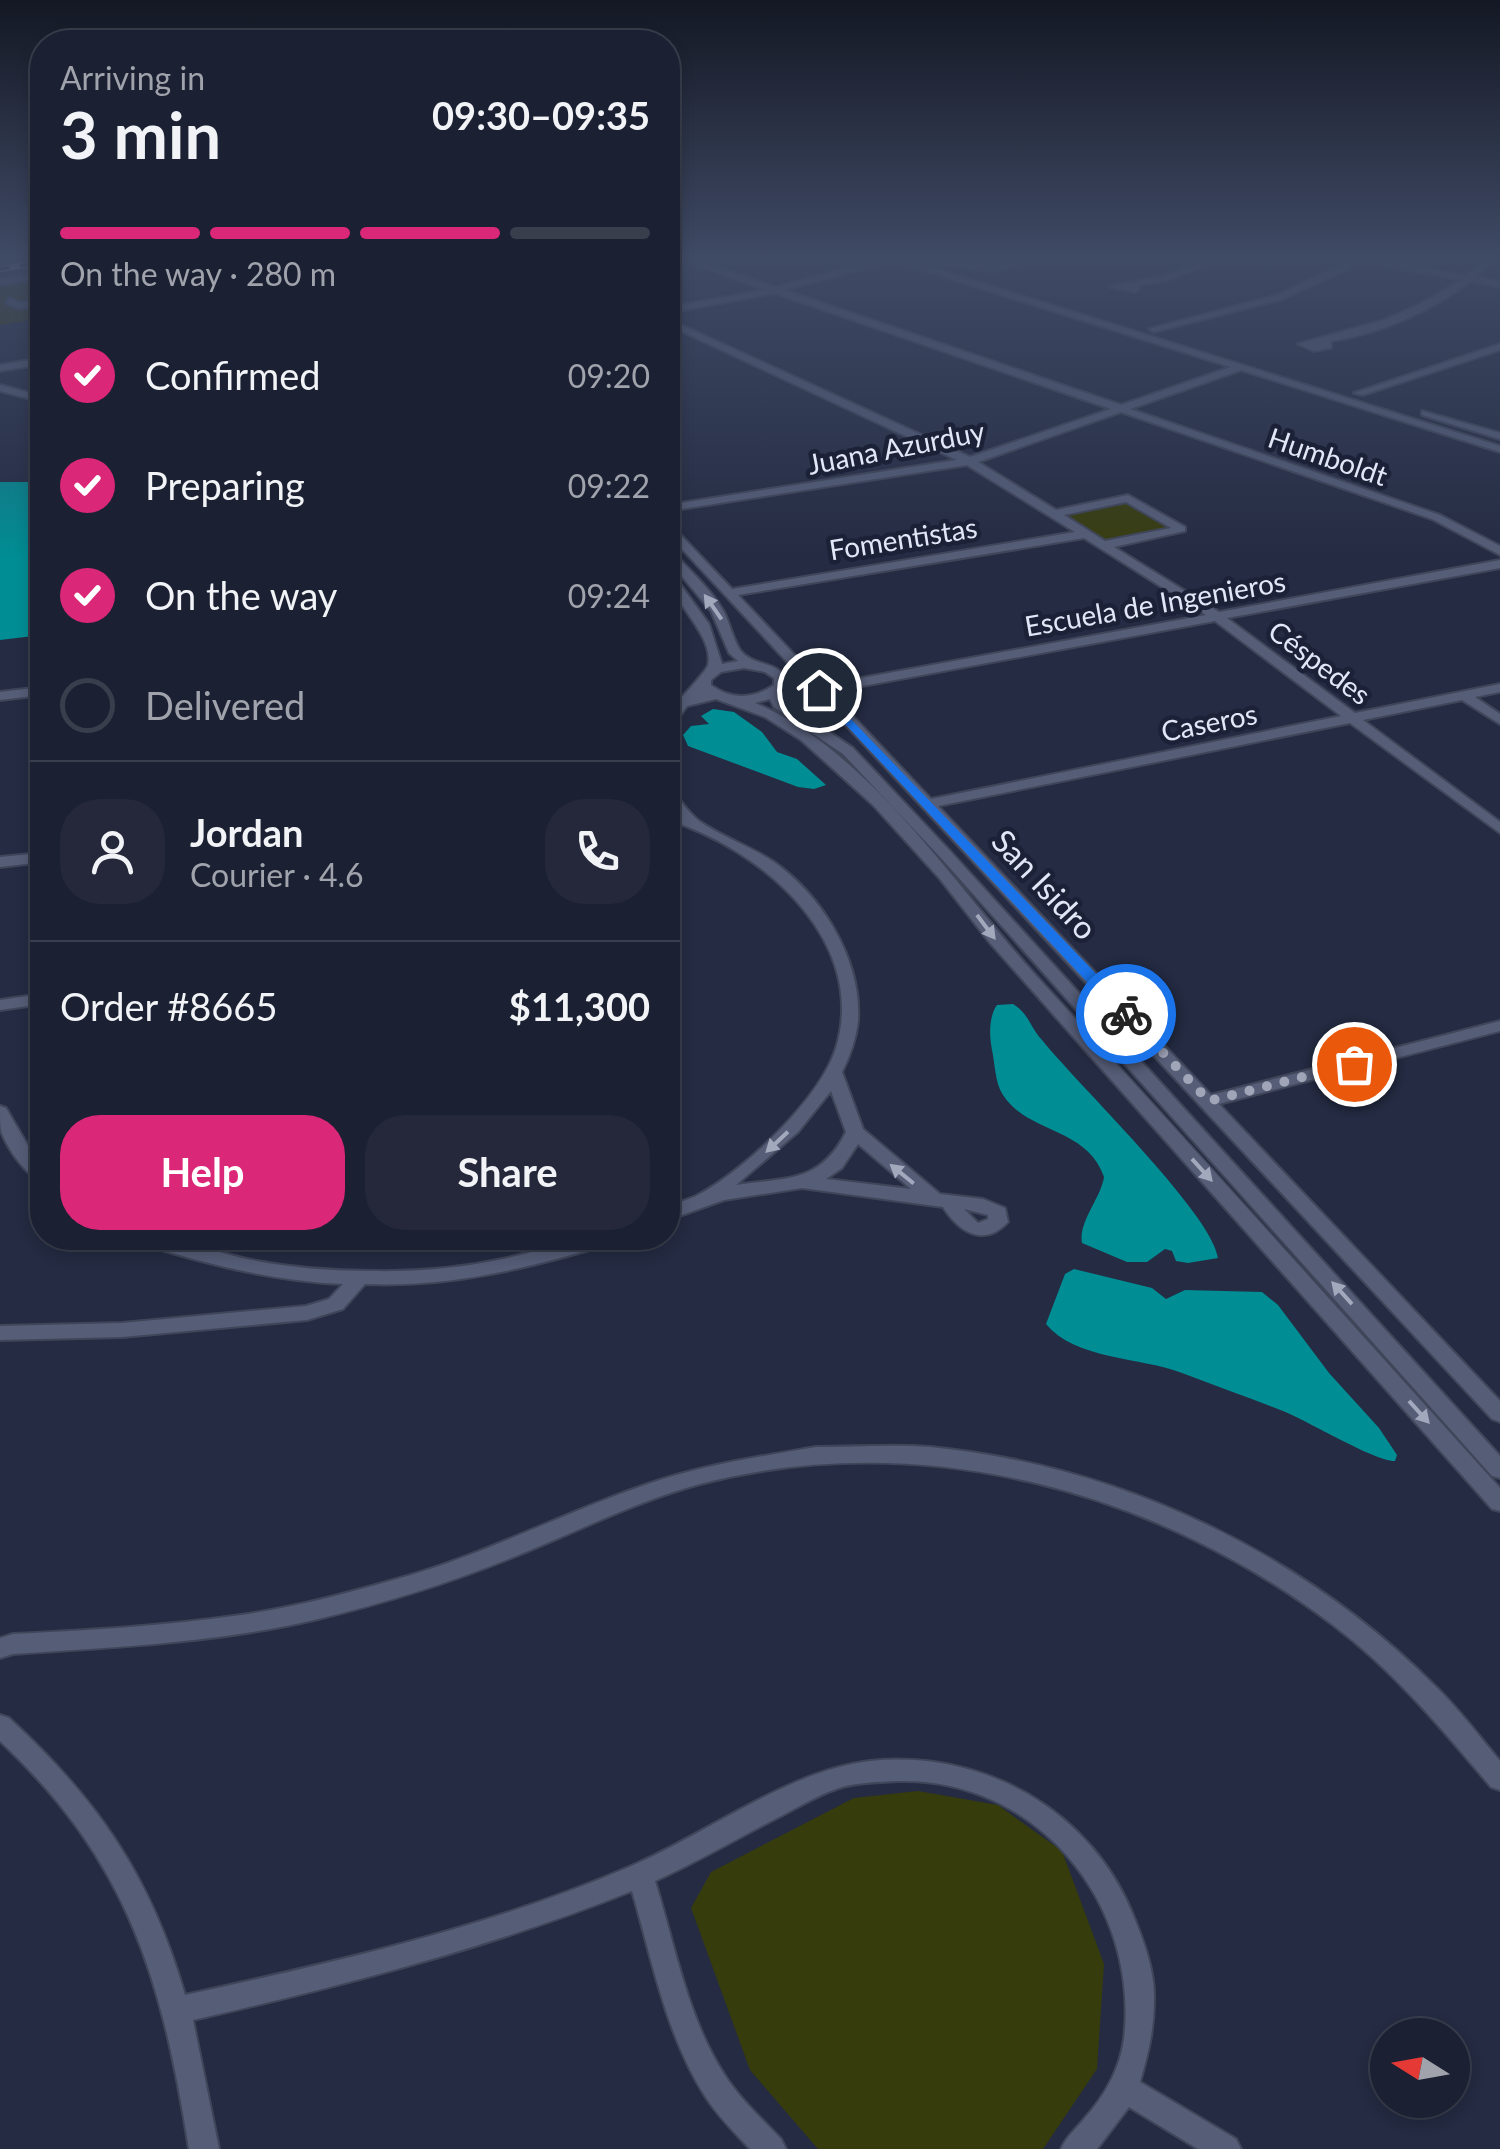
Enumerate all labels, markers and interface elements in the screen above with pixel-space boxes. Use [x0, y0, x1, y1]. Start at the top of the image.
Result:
text: Arriving in [60, 58, 205, 97]
text: 09:30–09:35 [432, 92, 650, 138]
text: 3 min [60, 95, 221, 173]
text: On the way · 280 m [60, 254, 336, 293]
icon: check [60, 348, 115, 403]
text: Confirmed [145, 352, 321, 398]
text: 09:20 [568, 356, 650, 395]
street label: Juana Azurduy [805, 413, 988, 481]
street label: Humboldt [1264, 420, 1392, 492]
icon: check [60, 458, 115, 513]
text: Preparing [145, 462, 305, 508]
text: 09:22 [568, 466, 650, 505]
street label: Fomentistas [827, 510, 979, 566]
street label: Escuela de Ingenieros [1022, 563, 1288, 643]
icon: check [60, 568, 115, 623]
text: On the way [145, 572, 337, 618]
text: 09:24 [568, 576, 650, 615]
one-way arrow [704, 594, 724, 621]
street label: Céspedes [1262, 613, 1378, 711]
pin [777, 648, 862, 733]
icon: home [792, 663, 847, 718]
text: Delivered [145, 682, 305, 728]
street label: Caseros [1158, 696, 1260, 748]
button: person [60, 799, 165, 904]
button: phone [545, 799, 650, 904]
text: Jordan [190, 809, 303, 855]
street label: San Isidro [984, 821, 1106, 947]
text: Courier · 4.6 [190, 855, 364, 894]
one-way arrow [976, 914, 997, 940]
courier [1076, 964, 1176, 1064]
text: Order #8665 [60, 983, 277, 1029]
text: $11,300 [509, 983, 650, 1029]
icon: bike [1099, 987, 1154, 1042]
pin [1312, 1022, 1397, 1107]
icon: bag [1327, 1037, 1382, 1092]
button: Help [60, 1115, 345, 1230]
button: Share [365, 1115, 650, 1230]
one-way arrow [765, 1130, 789, 1153]
one-way arrow [1191, 1157, 1213, 1182]
one-way arrow [890, 1164, 915, 1185]
one-way arrow [1331, 1281, 1353, 1306]
one-way arrow [1407, 1400, 1430, 1424]
north arrow [1370, 2018, 1470, 2118]
map controls [1370, 2018, 1470, 2118]

